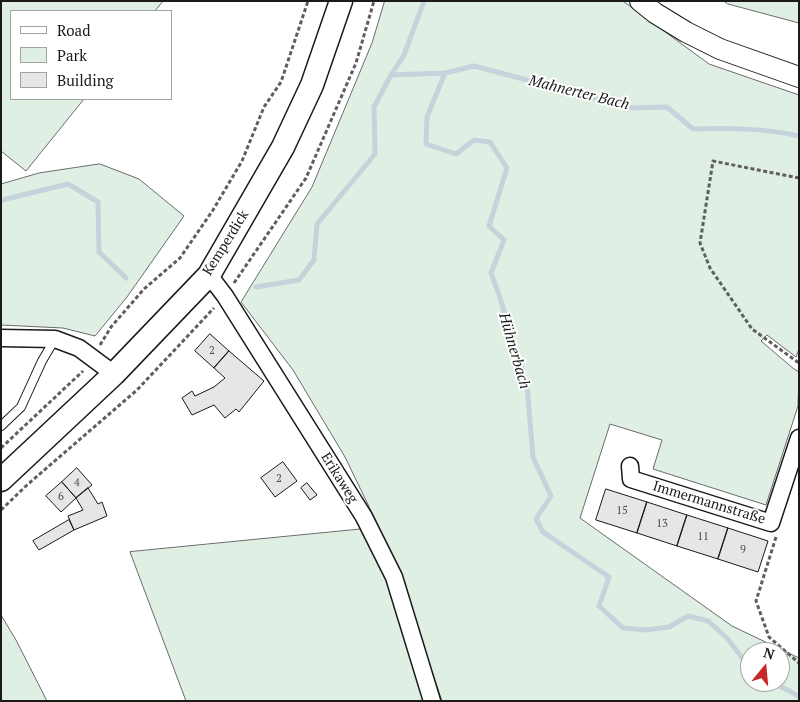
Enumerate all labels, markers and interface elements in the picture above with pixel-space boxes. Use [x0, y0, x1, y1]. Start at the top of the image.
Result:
legend [10, 10, 172, 100]
text: Road [57, 20, 90, 40]
text: Park [57, 45, 87, 65]
text: Building [57, 70, 114, 90]
water label: Mahnerter Bach [527, 72, 631, 114]
street label: Kemperdick [199, 207, 253, 279]
water label: Hühnerbach [495, 311, 533, 391]
house number: 2 [209, 344, 215, 358]
street label: Erikaweg [317, 450, 361, 506]
house number: 2 [276, 472, 282, 486]
house number: 4 [74, 476, 80, 490]
street label: Immermannstraße [651, 478, 767, 528]
house number: 6 [58, 490, 64, 504]
house number: 15 [616, 504, 628, 518]
house number: 13 [656, 517, 668, 531]
house number: 11 [697, 530, 709, 544]
house number: 9 [740, 543, 746, 557]
north arrow [740, 642, 790, 692]
text: N [761, 642, 777, 664]

